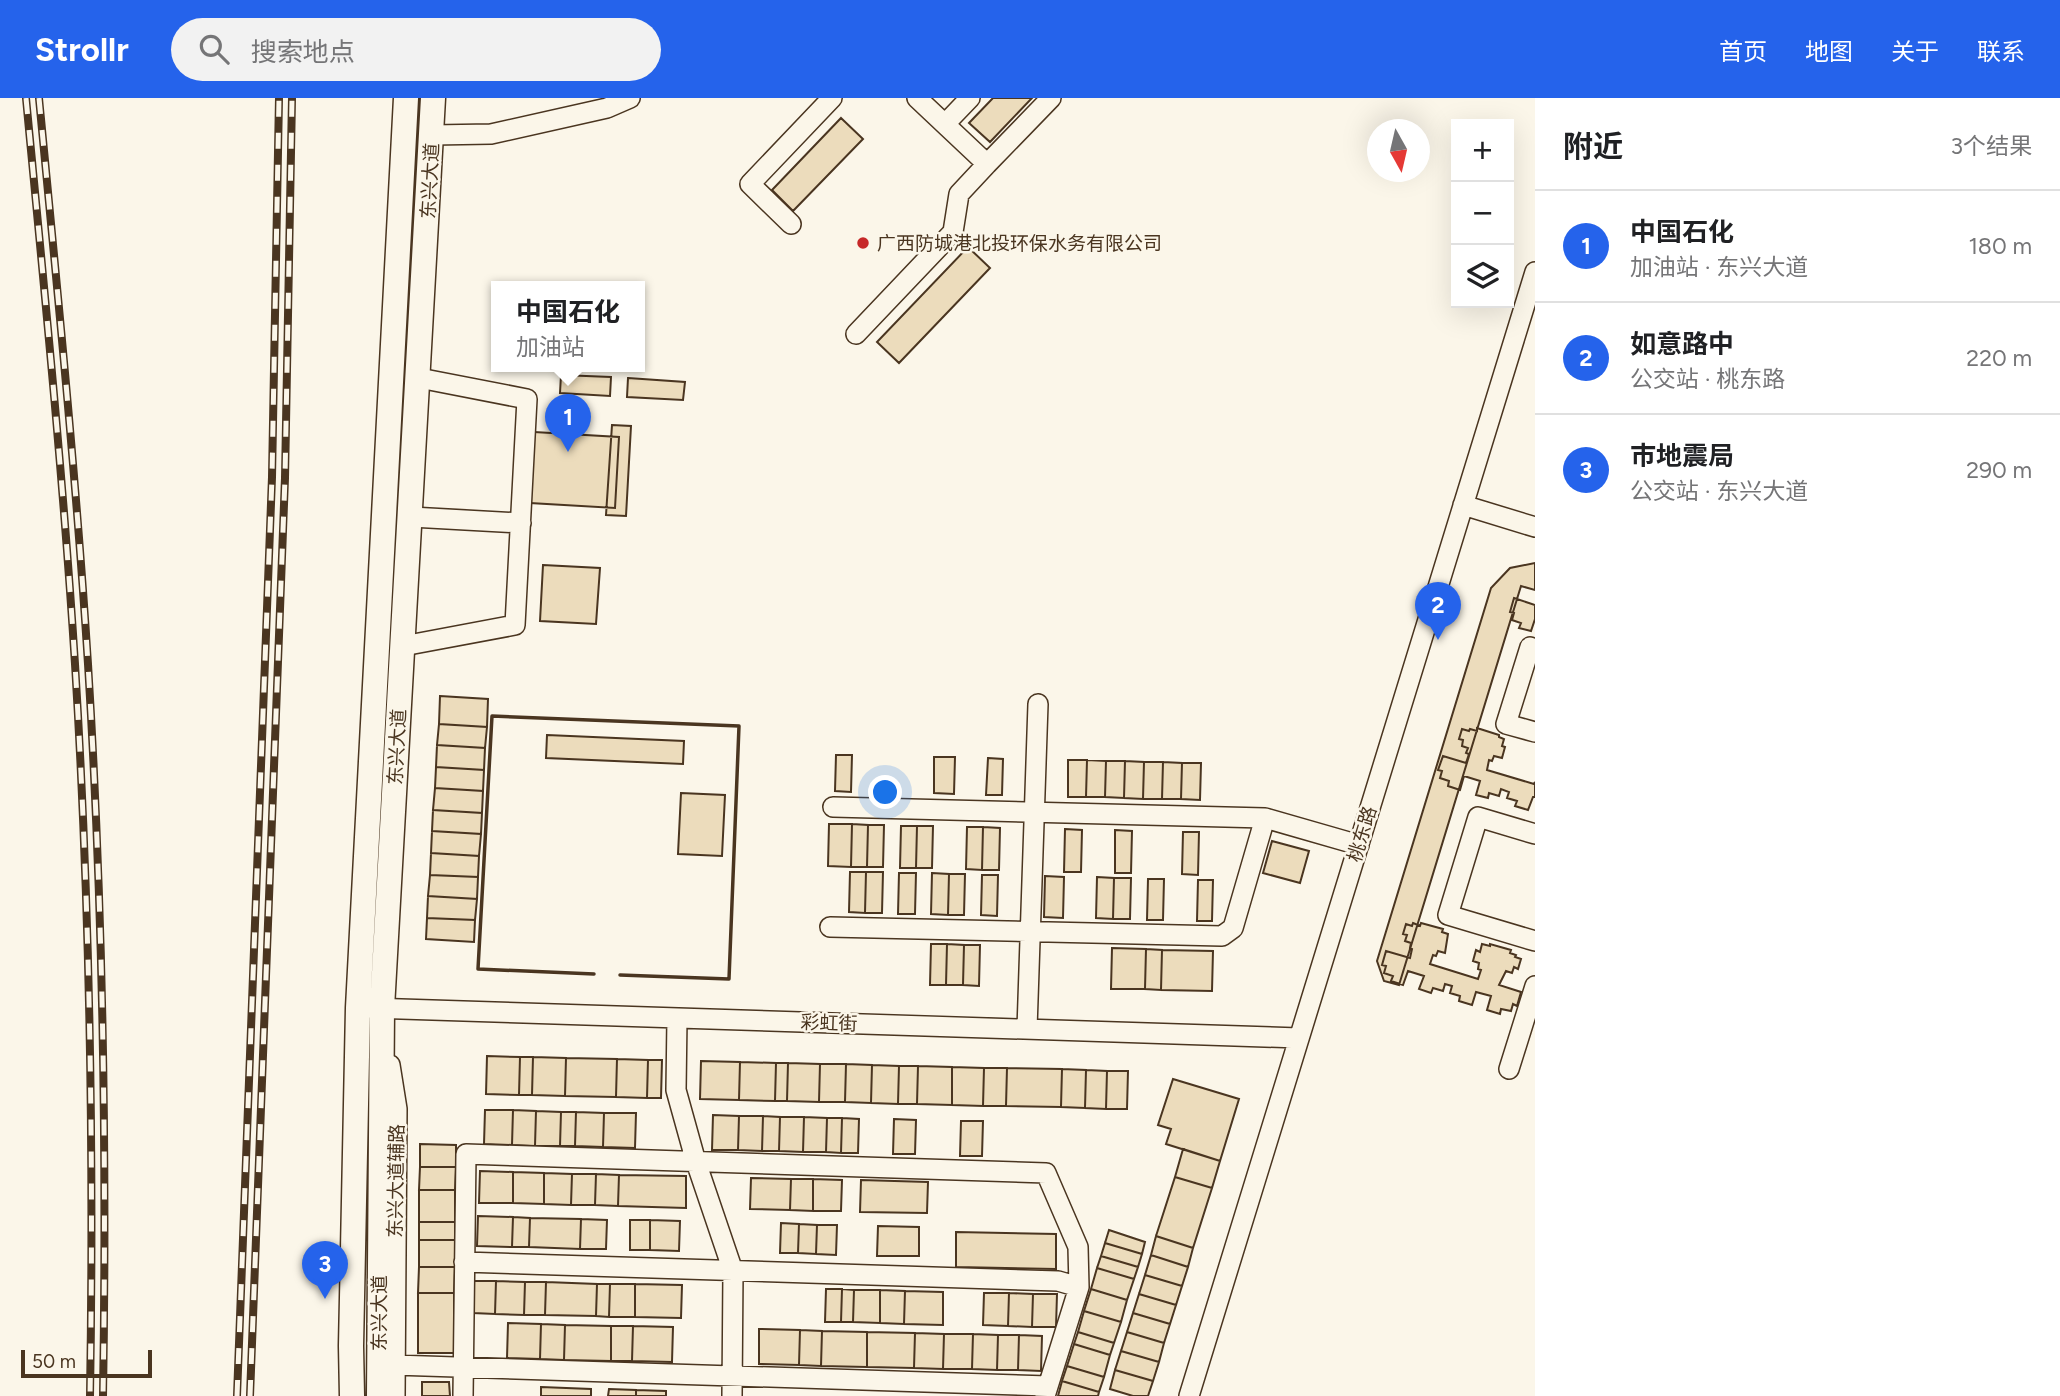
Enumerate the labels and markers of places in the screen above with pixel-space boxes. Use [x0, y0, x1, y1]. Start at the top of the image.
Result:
place label: 广西防城港北投环保水务有限公司 [877, 232, 1162, 255]
marker: 广西防城港北投环保水务有限公司 [855, 235, 871, 251]
pin: 1 [545, 394, 591, 452]
pin: 2 [1415, 582, 1461, 640]
pin: 3 [302, 1241, 348, 1299]

